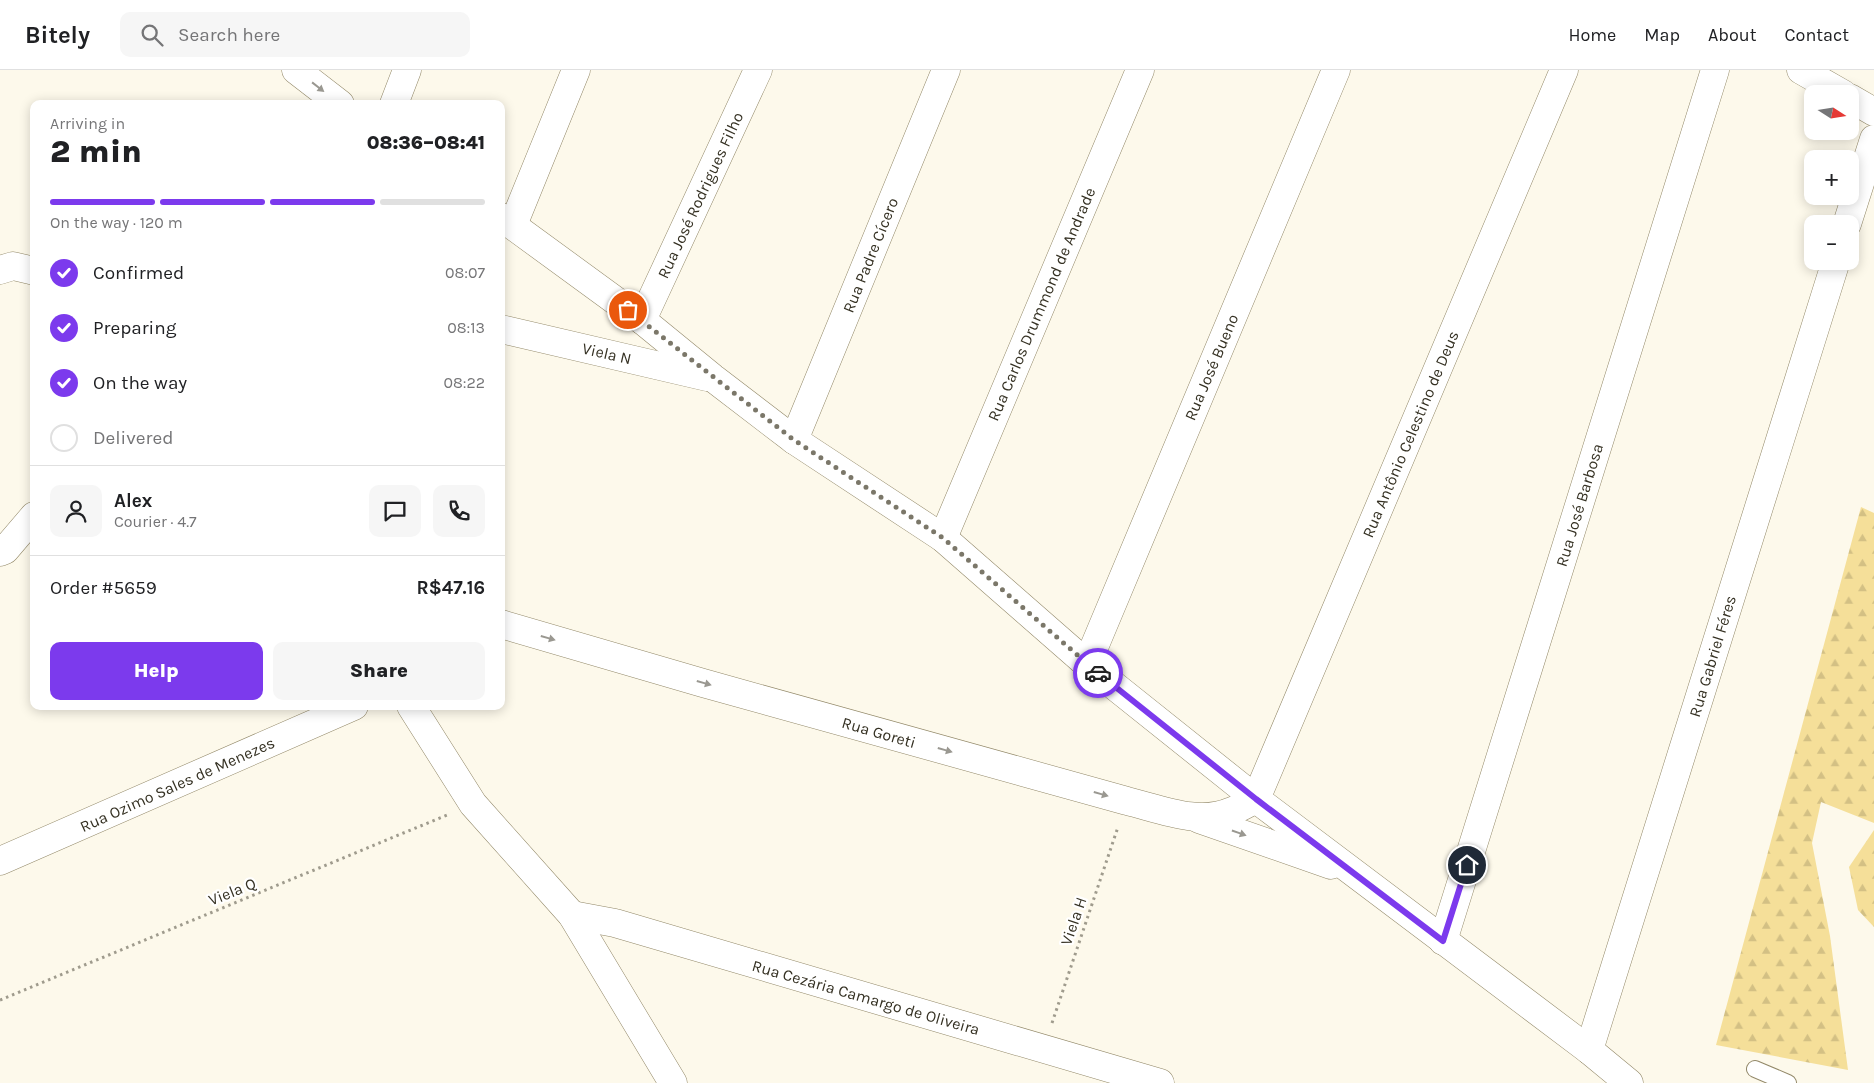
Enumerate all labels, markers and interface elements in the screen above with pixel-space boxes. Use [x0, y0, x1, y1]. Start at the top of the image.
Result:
search box [120, 12, 470, 57]
text: Bitely [25, 21, 90, 49]
icon: search [138, 21, 166, 49]
text: Search here [178, 24, 280, 46]
text: Home [1568, 24, 1616, 46]
text: Map [1644, 24, 1680, 46]
text: About [1708, 24, 1757, 46]
text: Contact [1785, 24, 1849, 46]
one-way arrow [311, 82, 325, 92]
north arrow [1804, 85, 1859, 140]
map controls [1804, 85, 1859, 270]
street label: Rua José Rodrigues Filho [653, 109, 747, 281]
text: Arriving in [50, 114, 125, 133]
text: 08:36–08:41 [367, 132, 485, 154]
text: 2 min [50, 133, 142, 170]
button: + [1804, 150, 1859, 205]
street label: Rua Carlos Drummond de Andrade [984, 185, 1099, 424]
street label: Rua Padre Cícero [839, 195, 902, 316]
text: On the way · 120 m [50, 213, 183, 232]
button: − [1804, 215, 1859, 270]
icon: check [50, 259, 78, 287]
text: Confirmed [93, 262, 184, 284]
text: 08:07 [445, 263, 485, 282]
pin [607, 289, 649, 331]
icon: bag [614, 296, 642, 324]
street label: Rua José Bueno [1180, 311, 1242, 423]
icon: check [50, 314, 78, 342]
text: Preparing [93, 317, 176, 339]
text: 08:13 [447, 318, 485, 337]
street label: Rua Antônio Celestino de Deus [1358, 328, 1463, 541]
street label: Viela N [580, 339, 633, 368]
icon: check [50, 369, 78, 397]
text: On the way [93, 372, 187, 394]
text: 08:22 [443, 373, 485, 392]
text: Delivered [93, 427, 173, 449]
street label: Rua José Barbosa [1552, 441, 1607, 569]
button: person [50, 485, 102, 537]
button: chat [369, 485, 421, 537]
button: phone [433, 485, 485, 537]
text: Alex [114, 490, 152, 512]
text: Courier · 4.7 [114, 512, 197, 531]
text: Order #5659 [50, 577, 157, 599]
text: R$47.16 [417, 577, 485, 599]
street label: Rua Gabriel Féres [1685, 593, 1740, 719]
one-way arrow [541, 634, 556, 642]
button: Help [50, 642, 263, 700]
button: Share [273, 642, 485, 700]
courier [1073, 648, 1123, 698]
icon: car [1084, 659, 1112, 687]
one-way arrow [697, 679, 712, 687]
street label: Rua Goreti [840, 713, 918, 752]
street label: Rua Ozimo Sales de Menezes [77, 733, 277, 836]
one-way arrow [937, 746, 953, 754]
one-way arrow [1094, 790, 1109, 798]
one-way arrow [1231, 830, 1246, 837]
pin [1446, 844, 1488, 886]
icon: home [1453, 851, 1481, 879]
street label: Viela Q [206, 873, 259, 910]
street label: Viela H [1056, 895, 1091, 948]
street label: Rua Cezária Camargo de Oliveira [750, 956, 982, 1039]

